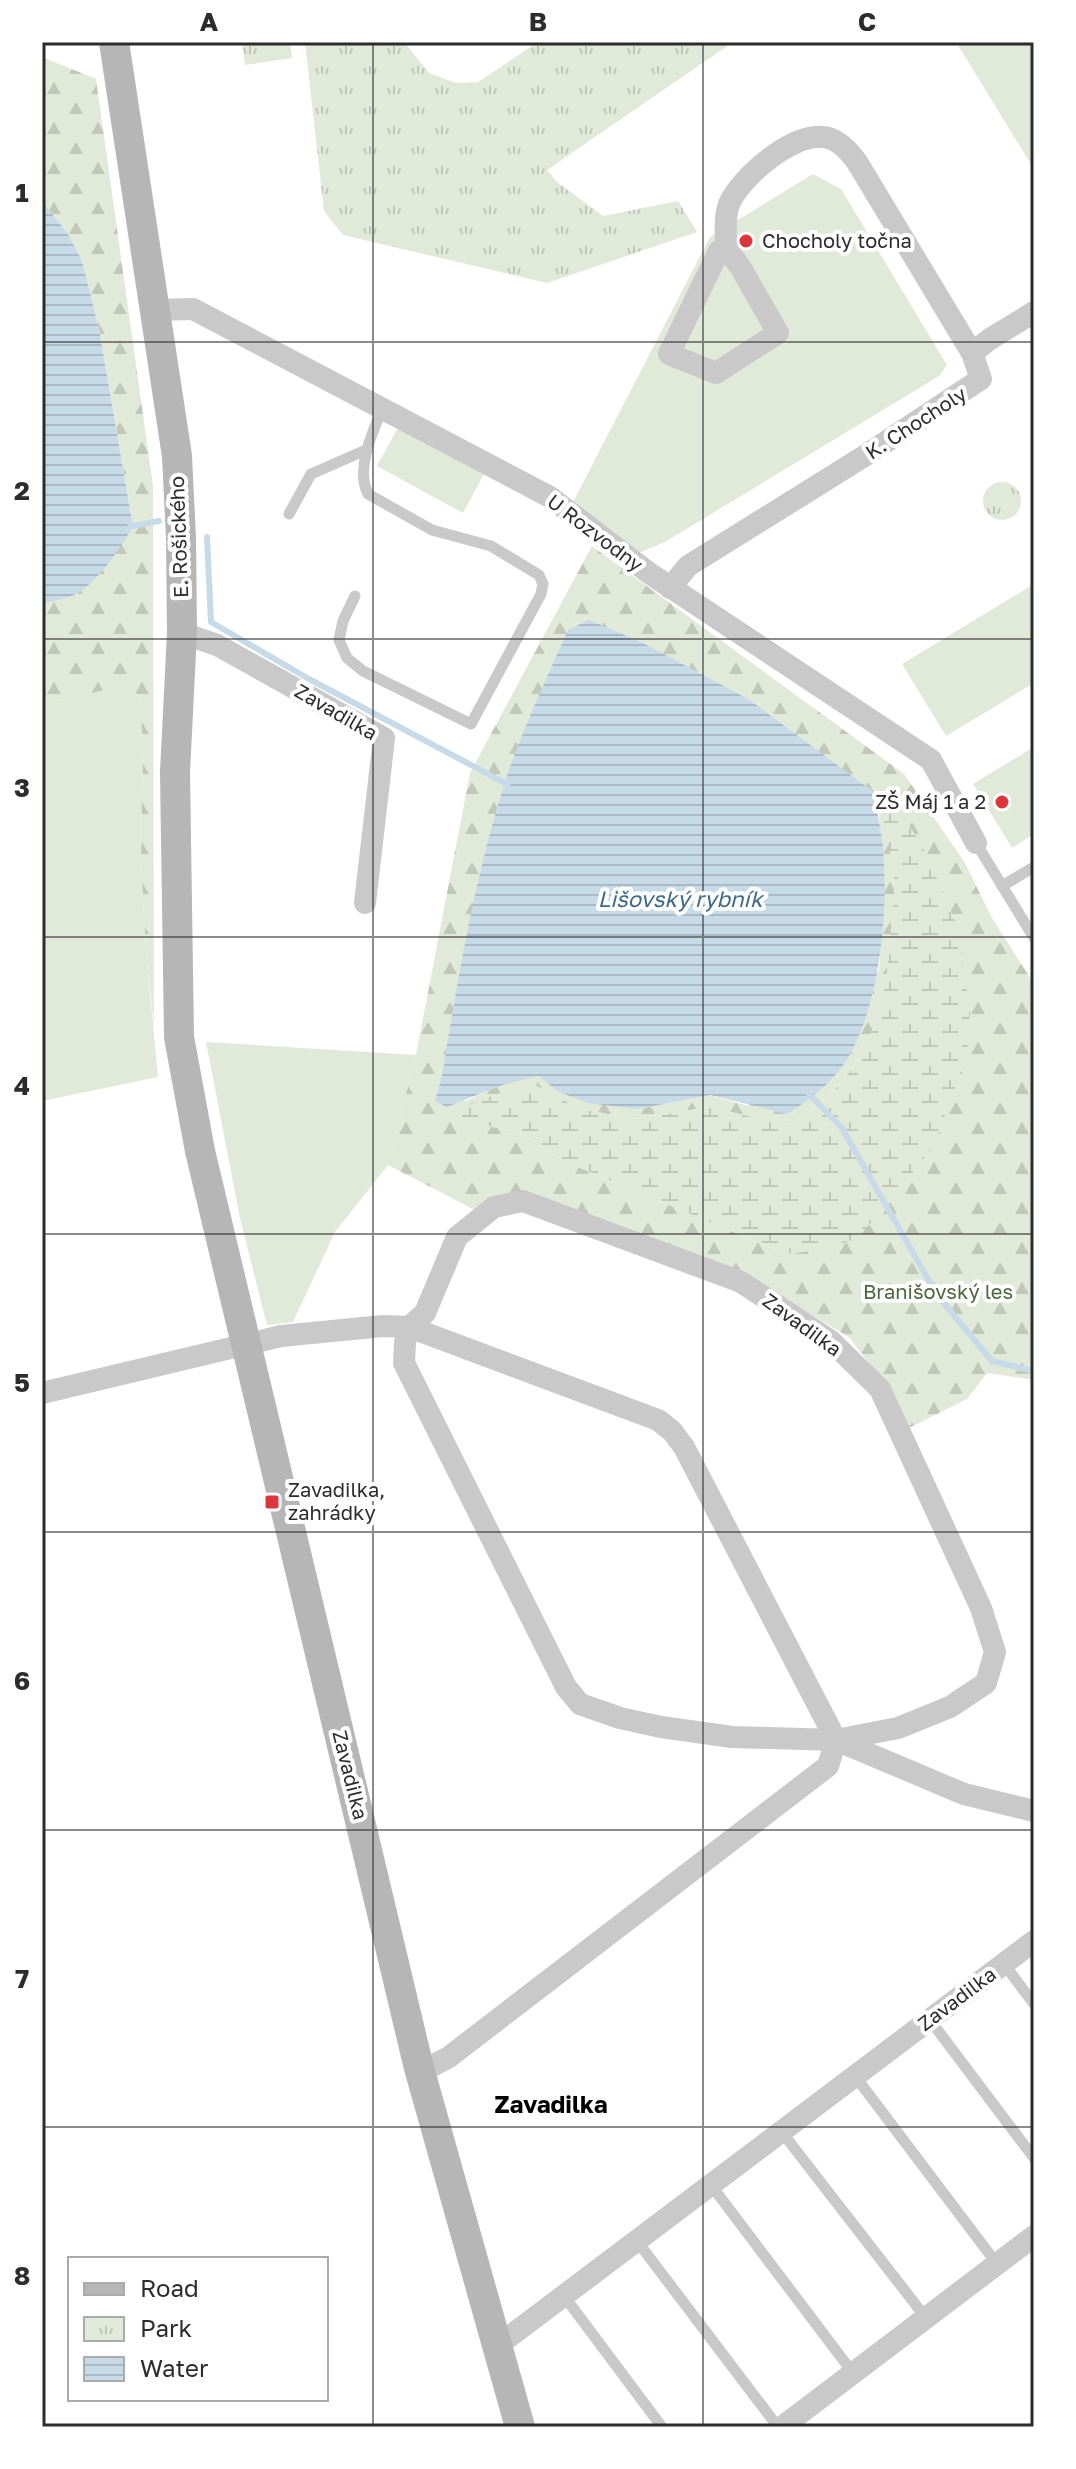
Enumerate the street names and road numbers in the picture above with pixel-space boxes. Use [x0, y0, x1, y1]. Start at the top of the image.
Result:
street label: K. Chocholy [861, 381, 970, 464]
street label: E. Rošického [164, 476, 192, 599]
street label: U Rozvodny [543, 488, 648, 576]
street label: Zavadilka [291, 678, 382, 744]
street label: Zavadilka [759, 1288, 847, 1361]
street label: Zavadilka [328, 1728, 374, 1822]
street label: Zavadilka [913, 1961, 1000, 2035]

